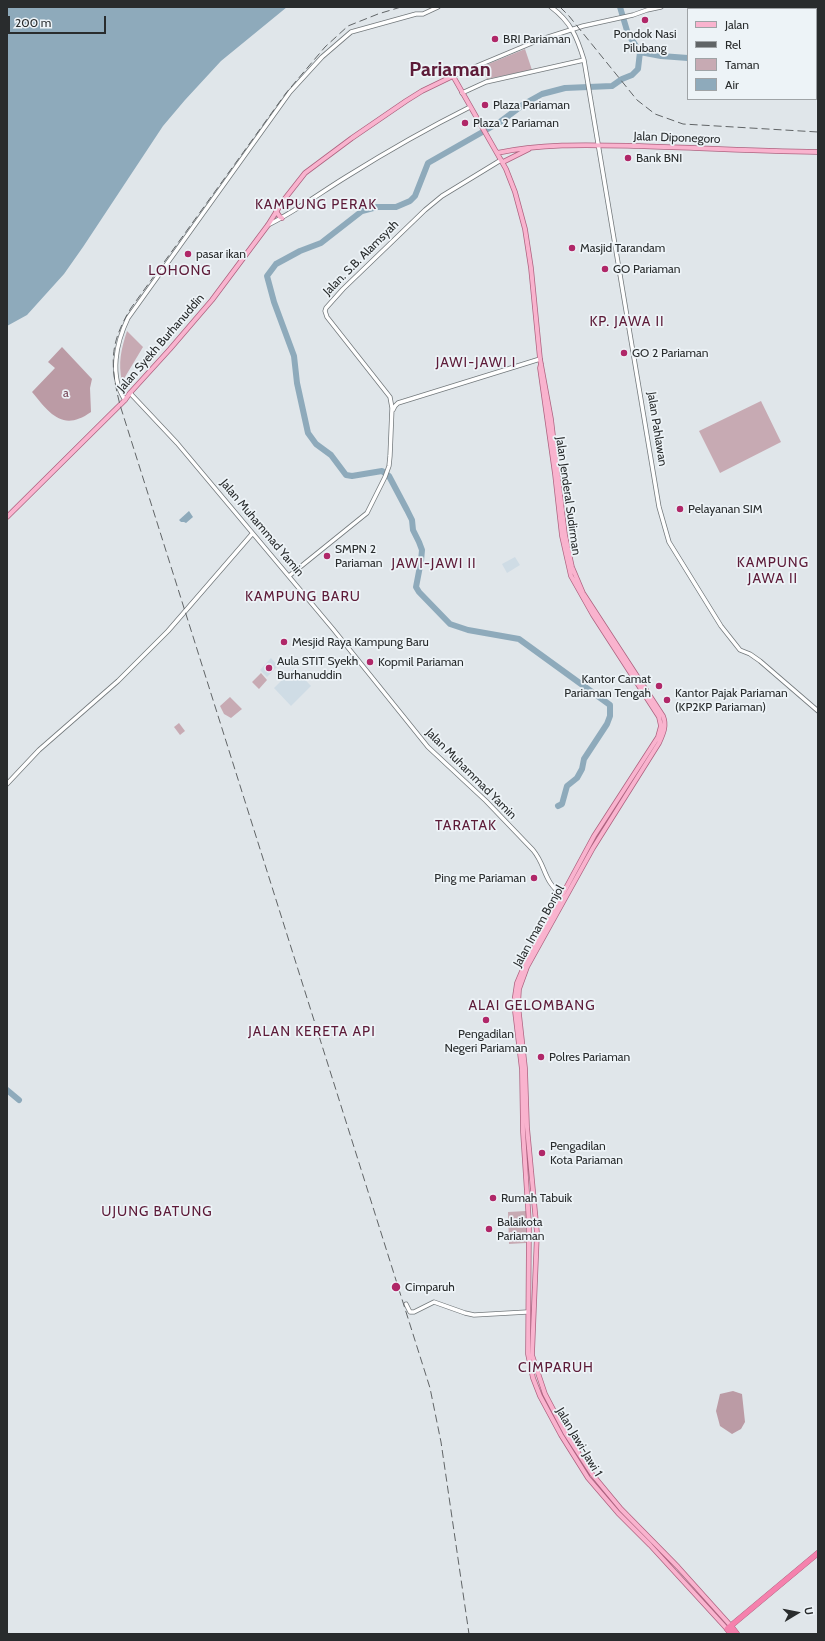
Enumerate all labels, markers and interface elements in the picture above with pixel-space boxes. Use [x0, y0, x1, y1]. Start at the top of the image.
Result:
scale bar [10, 8, 108, 34]
legend [687, 8, 817, 100]
text: 200 m [15, 15, 51, 30]
marker: Pondok Nasi Pilubang [640, 15, 650, 25]
text: Jalan [725, 17, 749, 32]
place label: Pondok Nasi Pilubang [614, 27, 676, 55]
place label: BRI Pariaman [503, 32, 571, 46]
marker: BRI Pariaman [490, 34, 500, 44]
text: Rel [725, 37, 741, 52]
text: Taman [725, 57, 759, 72]
district label: Pariaman [409, 58, 491, 82]
text: Air [725, 77, 739, 92]
place label: Plaza Pariaman [493, 98, 570, 112]
marker: Plaza Pariaman [480, 100, 490, 110]
place label: Plaza 2 Pariaman [473, 116, 559, 130]
marker: Plaza 2 Pariaman [460, 118, 470, 128]
street label: Jalan Diponegoro [633, 129, 721, 147]
place label: Bank BNI [636, 151, 682, 165]
marker: Bank BNI [623, 153, 633, 163]
district label: KAMPUNG PERAK [255, 197, 377, 213]
street label: Jalan. S.B. Alamsyah [320, 217, 402, 299]
place label: Masjid Tarandam [580, 241, 665, 255]
marker: Masjid Tarandam [567, 243, 577, 253]
place label: pasar ikan [196, 247, 246, 261]
marker: pasar ikan [183, 249, 193, 259]
place label: GO Pariaman [613, 262, 681, 276]
district label: LOHONG [148, 263, 212, 279]
marker: GO Pariaman [600, 264, 610, 274]
street label: Jalan Syekh Burhanuddin [114, 291, 208, 395]
district label: KP. JAWA II [589, 314, 665, 330]
place label: GO 2 Pariaman [632, 346, 709, 360]
marker: GO 2 Pariaman [619, 348, 629, 358]
district label: JAWI-JAWI I [436, 355, 516, 371]
park label: a [63, 386, 69, 400]
street label: Jalan Pahlawan [644, 391, 670, 467]
street label: Jalan Jenderal Sudirman [553, 436, 583, 556]
street label: Jalan Muhammad Yamin [217, 476, 307, 580]
place label: Pelayanan SIM [688, 502, 763, 516]
marker: Pelayanan SIM [675, 504, 685, 514]
place label: SMPN 2 Pariaman [335, 542, 383, 570]
marker: SMPN 2 Pariaman [322, 551, 332, 561]
district label: KAMPUNG JAWA II [737, 555, 809, 588]
district label: JAWI-JAWI II [391, 556, 477, 572]
district label: KAMPUNG BARU [245, 589, 361, 605]
place label: Mesjid Raya Kampung Baru [292, 635, 429, 649]
marker: Mesjid Raya Kampung Baru [279, 637, 289, 647]
place label: Aula STIT Syekh Burhanuddin [277, 654, 358, 682]
place label: Kopmil Pariaman [378, 655, 464, 669]
marker: Kopmil Pariaman [365, 657, 375, 667]
marker: Aula STIT Syekh Burhanuddin [264, 663, 274, 673]
place label: Kantor Camat Pariaman Tengah [564, 672, 651, 700]
marker: Kantor Camat Pariaman Tengah [654, 681, 664, 691]
place label: Kantor Pajak Pariaman (KP2KP Pariaman) [675, 686, 788, 714]
marker: Kantor Pajak Pariaman (KP2KP Pariaman) [662, 695, 672, 705]
street label: Jalan Muhammad Yamin [423, 726, 519, 822]
district label: TARATAK [435, 818, 497, 834]
place label: Ping me Pariaman [434, 871, 526, 885]
marker: Ping me Pariaman [529, 873, 539, 883]
street label: Jalan Imam Bonjol [510, 882, 568, 970]
district label: ALAI GELOMBANG [468, 998, 596, 1014]
marker: Pengadilan Negeri Pariaman [481, 1015, 491, 1025]
district label: JALAN KERETA API [248, 1024, 376, 1040]
place label: Pengadilan Negeri Pariaman [444, 1027, 528, 1055]
place label: Polres Pariaman [549, 1050, 630, 1064]
marker: Polres Pariaman [536, 1052, 546, 1062]
place label: Pengadilan Kota Pariaman [550, 1139, 623, 1167]
marker: Pengadilan Kota Pariaman [537, 1148, 547, 1158]
place label: Rumah Tabuik [501, 1191, 572, 1205]
marker: Rumah Tabuik [488, 1193, 498, 1203]
district label: UJUNG BATUNG [101, 1204, 213, 1220]
place label: Balaikota Pariaman [497, 1215, 545, 1243]
marker: Balaikota Pariaman [484, 1224, 494, 1234]
place label: Cimparuh [405, 1280, 455, 1294]
marker: Cimparuh [390, 1281, 402, 1293]
district label: CIMPARUH [518, 1360, 594, 1376]
street label: Jalan Jawi-Jawi 1 [553, 1405, 605, 1479]
north arrow [777, 1593, 817, 1633]
text: U [801, 1606, 816, 1616]

